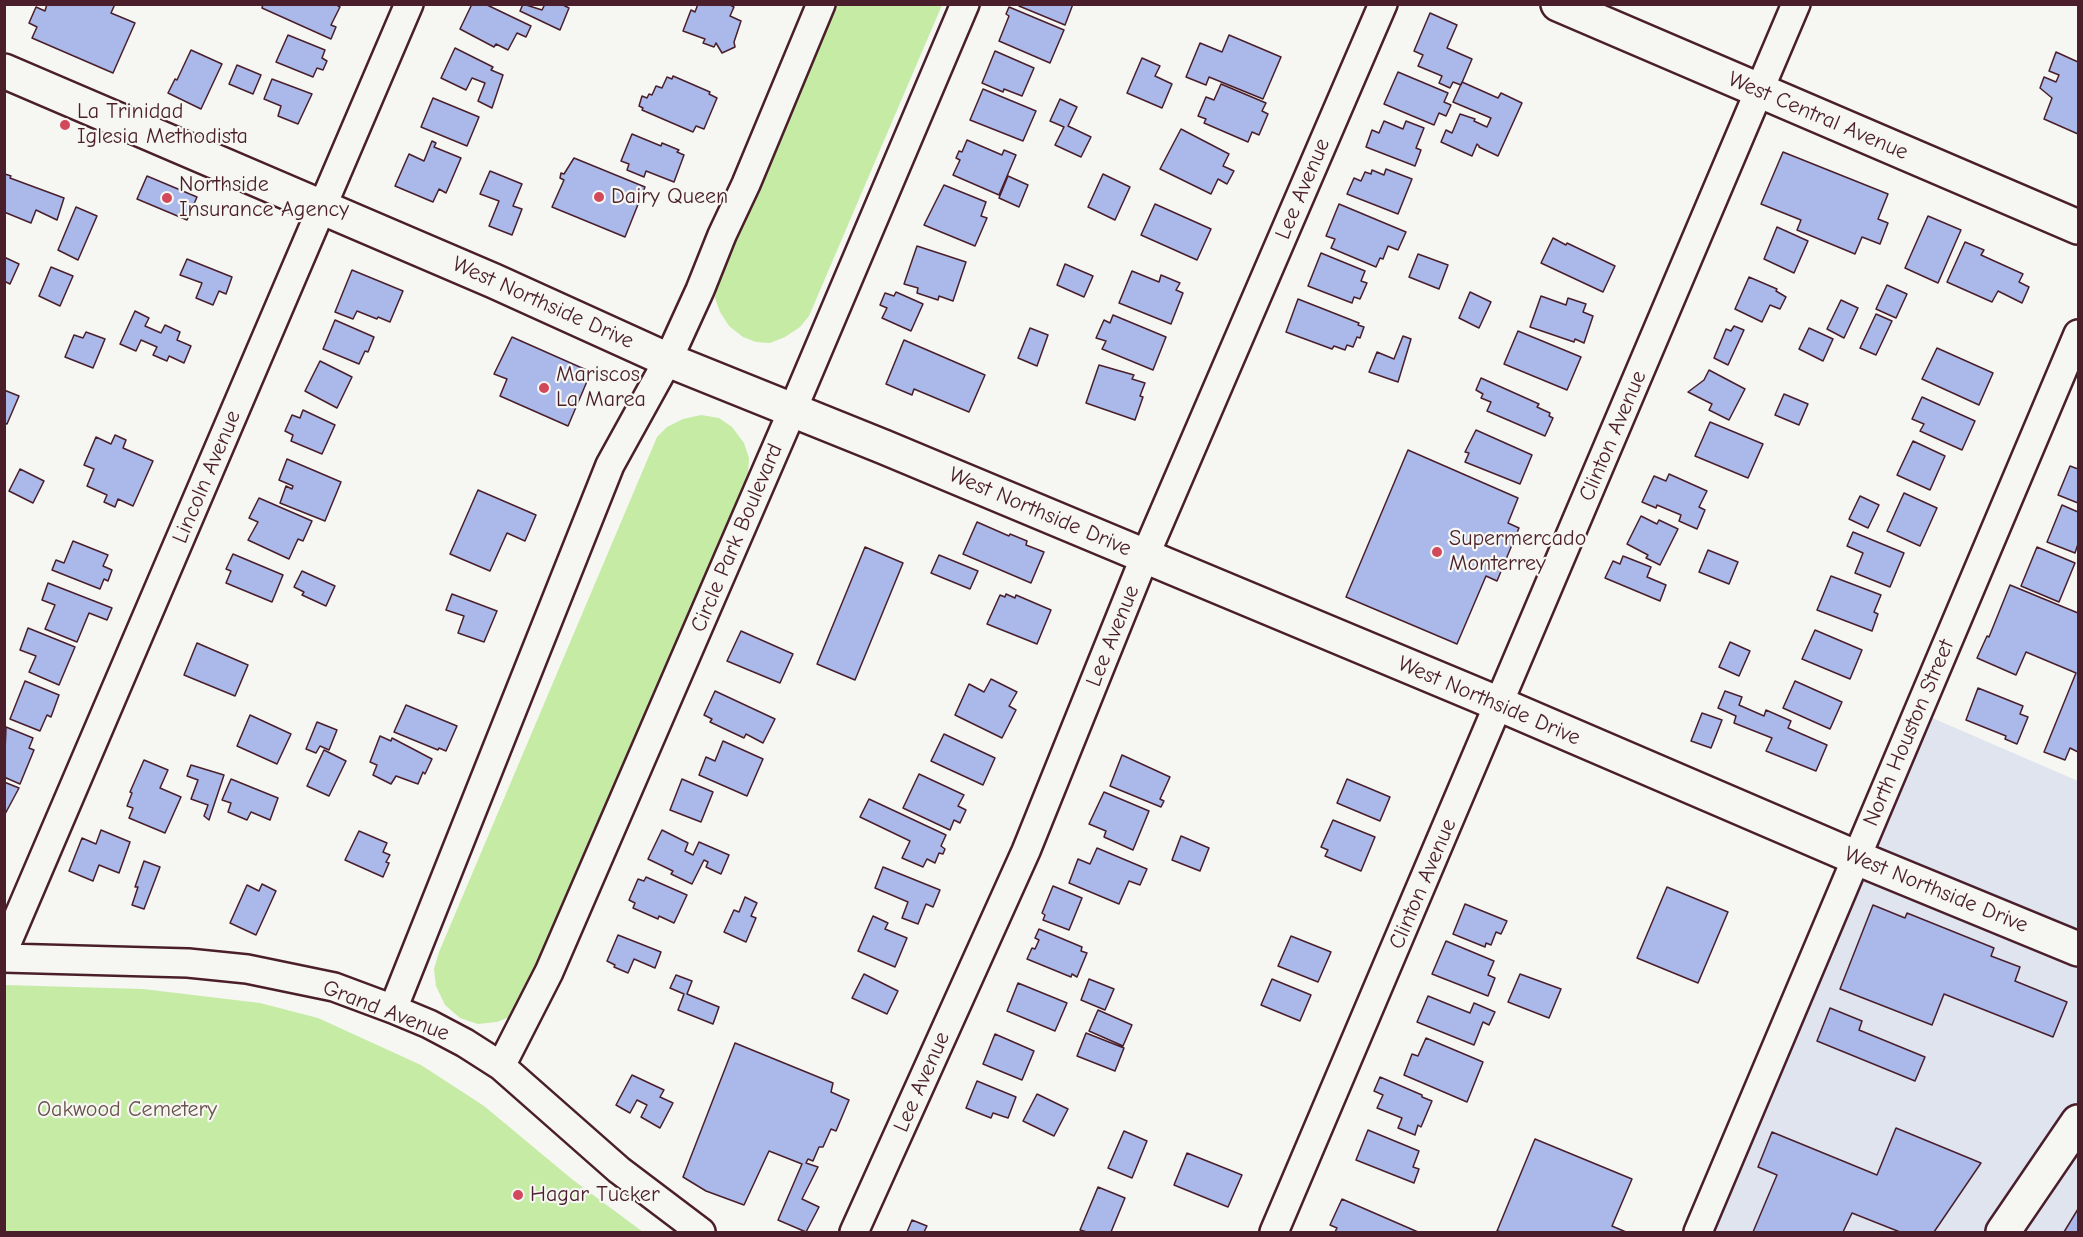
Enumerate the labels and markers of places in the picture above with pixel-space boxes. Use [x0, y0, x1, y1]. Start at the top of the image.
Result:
place label: La Trinidad Iglesia Methodista [77, 99, 248, 150]
marker: La Trinidad Iglesia Methodista [58, 118, 72, 132]
place label: Northside Insurance Agency [179, 172, 349, 224]
place label: Dairy Queen [611, 184, 728, 210]
marker: Dairy Queen [592, 190, 606, 204]
marker: Northside Insurance Agency [160, 191, 174, 205]
place label: Mariscos La Marea [556, 362, 646, 414]
marker: Mariscos La Marea [537, 381, 551, 395]
place label: Supermercado Monterrey [1449, 526, 1586, 578]
marker: Supermercado Monterrey [1430, 545, 1444, 559]
place label: Hagar Tucker [530, 1182, 660, 1208]
marker: Hagar Tucker [511, 1188, 525, 1202]

